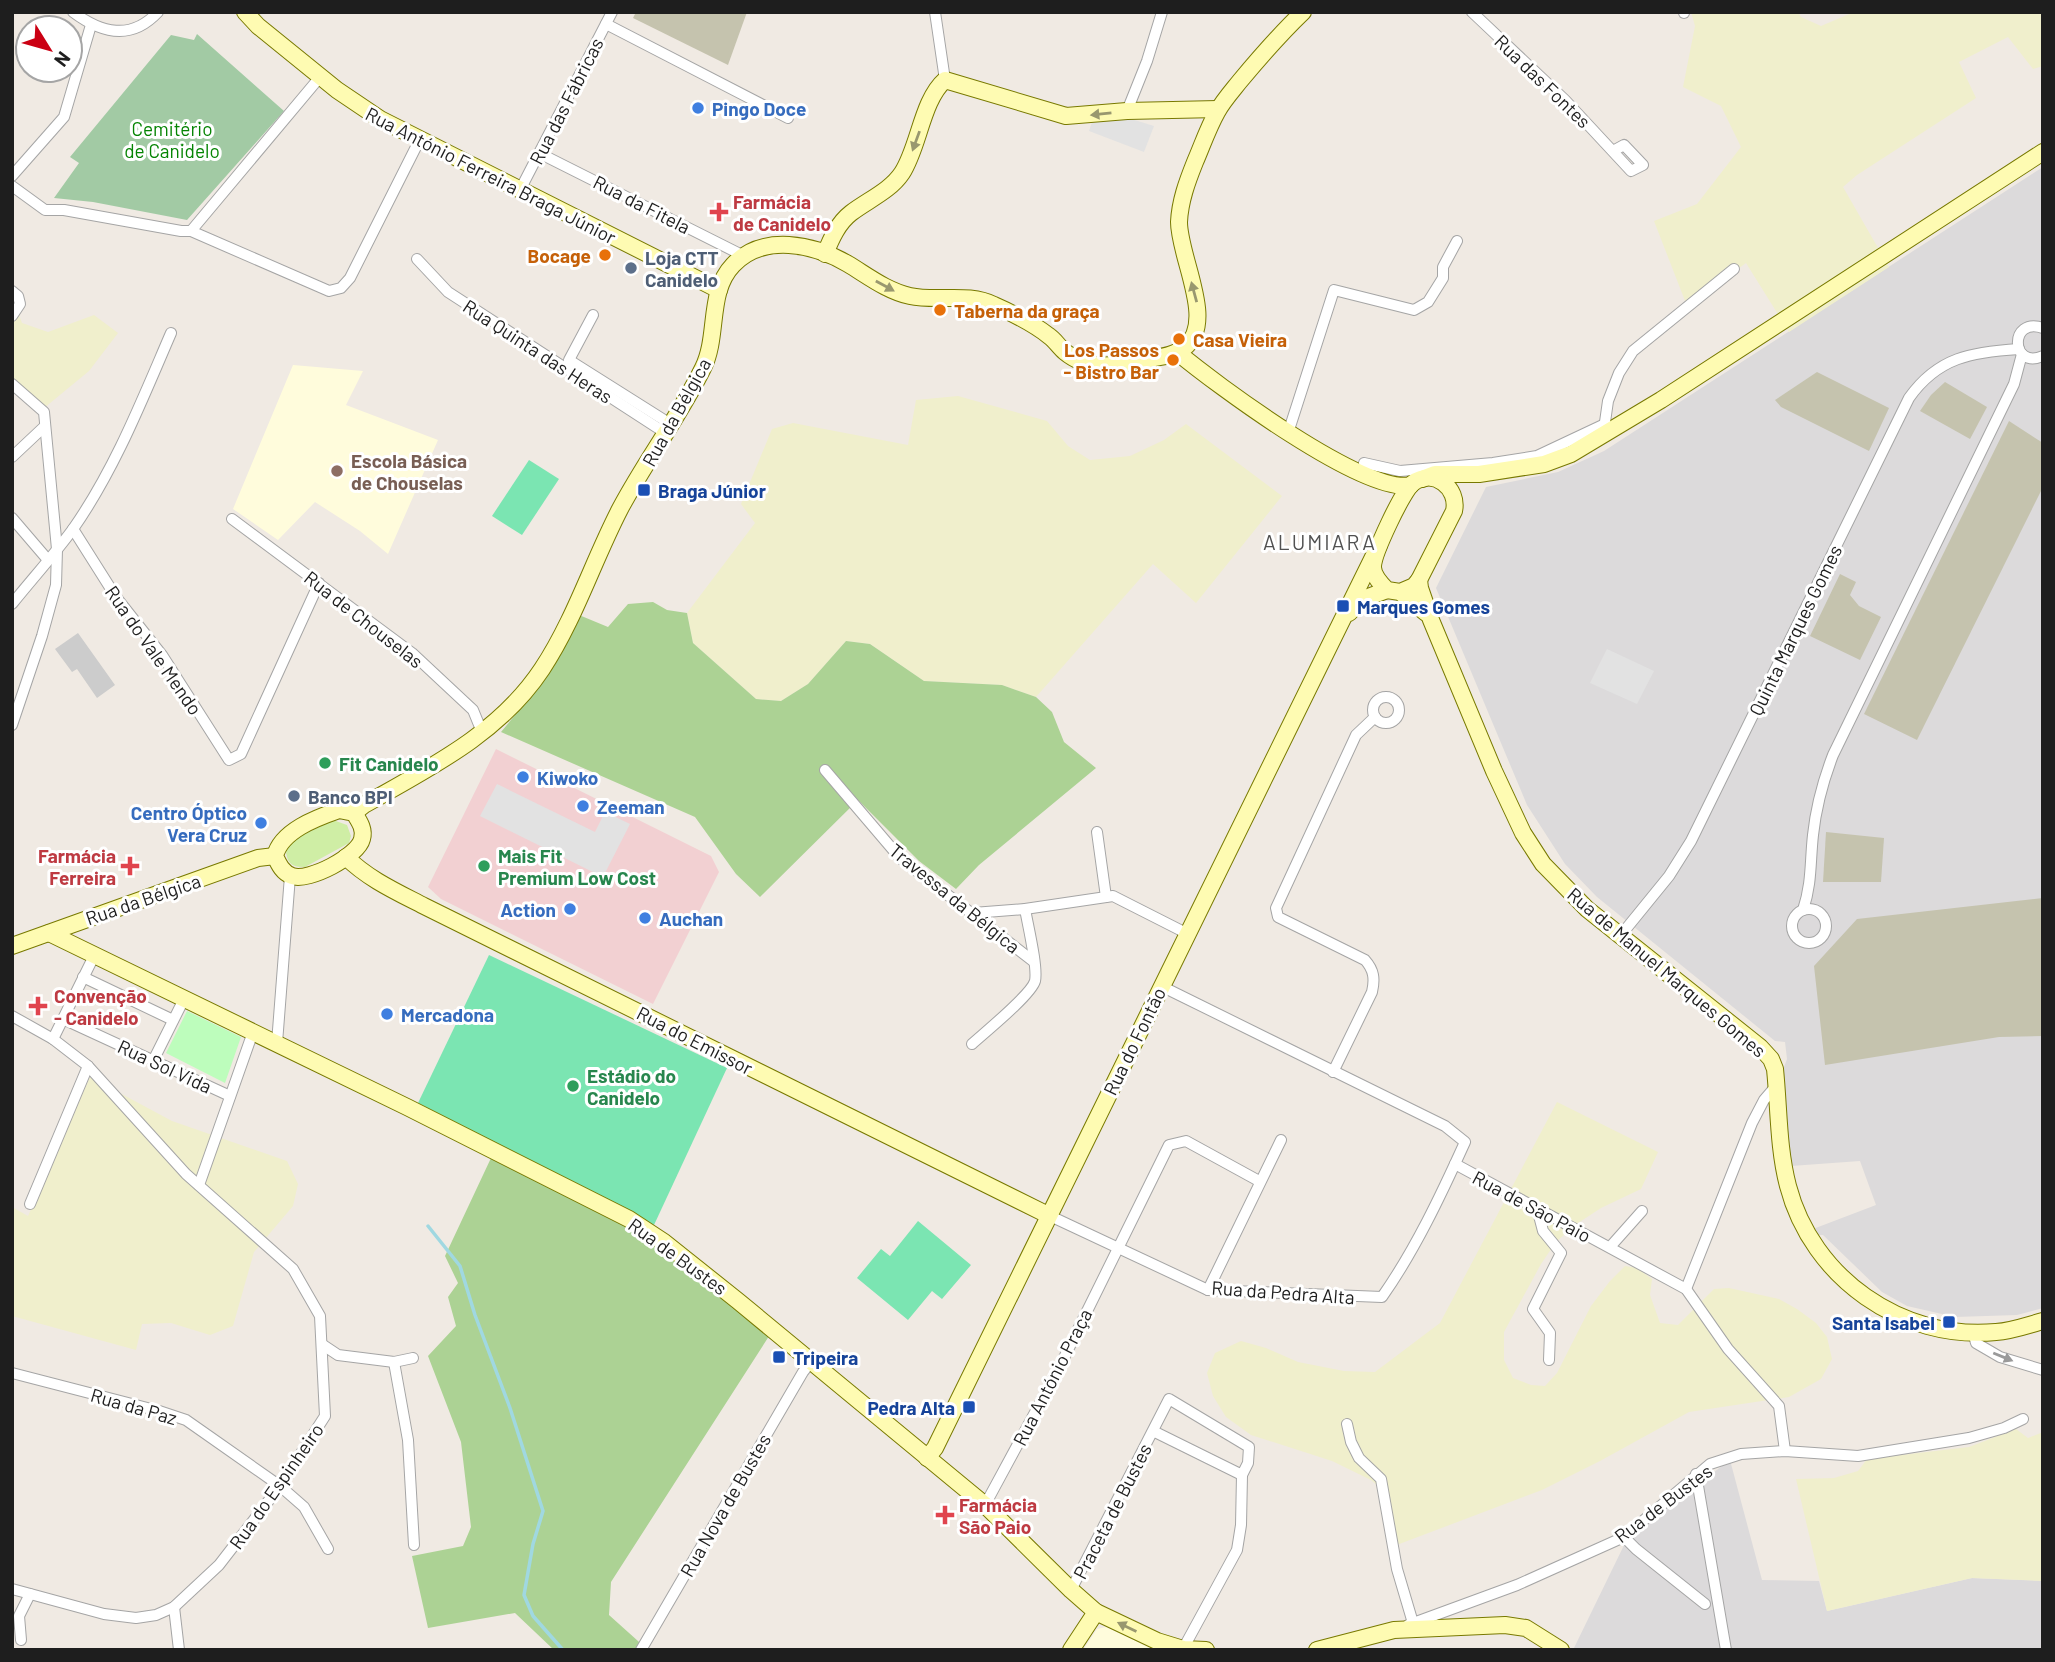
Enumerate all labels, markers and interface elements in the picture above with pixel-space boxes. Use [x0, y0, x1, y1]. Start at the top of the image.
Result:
north arrow [14, 14, 84, 84]
street label: Rua das Fontes [1490, 29, 1596, 133]
street label: Rua das Fábricas [524, 34, 608, 168]
text: N [50, 48, 76, 72]
place label: Pingo Doce [712, 97, 806, 120]
marker: Pingo Doce [690, 100, 706, 116]
street label: Rua António Ferreira Braga Júnior [362, 102, 620, 248]
one-way arrow [1090, 109, 1112, 120]
park label: Cemitério de Canidelo [124, 117, 220, 162]
one-way arrow [911, 130, 922, 151]
street label: Rua da Fitela [590, 170, 694, 238]
place label: Farmácia de Canidelo [733, 190, 831, 235]
marker: Farmácia de Canidelo [711, 204, 727, 220]
place label: Bocage [527, 244, 591, 267]
place label: Loja CTT Canidelo [645, 246, 719, 291]
marker: Bocage [597, 247, 613, 263]
marker: Loja CTT Canidelo [623, 260, 639, 276]
one-way arrow [875, 280, 895, 292]
one-way arrow [1188, 281, 1199, 303]
street label: Rua Quinta das Heras [459, 294, 617, 408]
place label: Taberna da graça [954, 299, 1100, 322]
marker: Taberna da graça [932, 302, 948, 318]
place label: Casa Vieira [1193, 328, 1287, 351]
marker: Casa Vieira [1171, 331, 1187, 347]
place label: Los Passos - Bistro Bar [1064, 338, 1160, 383]
marker: Los Passos - Bistro Bar [1165, 352, 1181, 368]
street label: Rua da Bélgica [637, 354, 715, 470]
place label: Escola Básica de Chouselas [351, 449, 467, 494]
marker: Escola Básica de Chouselas [329, 463, 345, 479]
place label: Braga Júnior [658, 479, 767, 502]
marker: Braga Júnior [636, 482, 652, 498]
district label: ALUMIARA [1263, 529, 1377, 554]
street label: Quinta Marques Gomes [1744, 541, 1846, 719]
street label: Rua de Chouselas [300, 566, 428, 672]
street label: Rua do Vale Mendo [101, 581, 207, 719]
place label: Marques Gomes [1357, 595, 1490, 618]
marker: Marques Gomes [1335, 598, 1351, 614]
place label: Fit Canidelo [339, 752, 439, 775]
marker: Fit Canidelo [317, 755, 333, 771]
place label: Kiwoko [537, 766, 598, 789]
marker: Kiwoko [515, 769, 531, 785]
place label: Banco BPI [308, 785, 393, 808]
marker: Banco BPI [286, 788, 302, 804]
place label: Zeeman [597, 795, 665, 818]
marker: Zeeman [575, 798, 591, 814]
place label: Centro Óptico Vera Cruz [131, 801, 247, 846]
marker: Centro Óptico Vera Cruz [253, 815, 269, 831]
street label: Travessa da Bélgica [885, 838, 1025, 958]
place label: Farmácia Ferreira [38, 844, 116, 889]
place label: Mais Fit Premium Low Cost [498, 844, 656, 889]
marker: Farmácia Ferreira [122, 858, 138, 874]
marker: Mais Fit Premium Low Cost [476, 858, 492, 874]
street label: Rua da Bélgica [82, 869, 204, 929]
street label: Rua de Manuel Marques Gomes [1563, 882, 1771, 1062]
place label: Action [500, 898, 556, 921]
marker: Action [562, 901, 578, 917]
place label: Auchan [659, 907, 723, 930]
marker: Auchan [637, 910, 653, 926]
street label: Rua do Fontão [1098, 983, 1170, 1099]
place label: Convenção - Canidelo [54, 984, 147, 1029]
marker: Convenção - Canidelo [28, 996, 48, 1016]
street label: Rua do Emissor [633, 1001, 757, 1079]
place label: Mercadona [401, 1003, 494, 1026]
marker: Mercadona [379, 1006, 395, 1022]
street label: Rua Sol Vida [114, 1034, 216, 1098]
place label: Estádio do Canidelo [587, 1064, 676, 1109]
marker: Estádio do Canidelo [565, 1078, 581, 1094]
street label: Rua de São Paio [1469, 1165, 1595, 1247]
street label: Rua de Bustes [624, 1213, 732, 1299]
street label: Rua da Pedra Alta [1211, 1276, 1355, 1308]
street label: Rua António Praça [1008, 1305, 1096, 1449]
place label: Santa Isabel [1832, 1311, 1935, 1334]
marker: Santa Isabel [1941, 1314, 1957, 1330]
place label: Tripeira [793, 1346, 858, 1369]
marker: Tripeira [771, 1349, 787, 1365]
one-way arrow [1993, 1351, 2014, 1362]
street label: Rua da Paz [88, 1383, 180, 1429]
place label: Pedra Alta [867, 1396, 955, 1419]
marker: Pedra Alta [961, 1399, 977, 1415]
street label: Rua do Espinheiro [224, 1419, 328, 1553]
street label: Rua Nova de Bustes [675, 1429, 775, 1581]
street label: Praceta de Bustes [1068, 1439, 1156, 1583]
street label: Rua de Bustes [1610, 1459, 1716, 1547]
place label: Farmácia São Paio [959, 1493, 1037, 1538]
marker: Farmácia São Paio [937, 1507, 953, 1523]
one-way arrow [1117, 1621, 1137, 1632]

